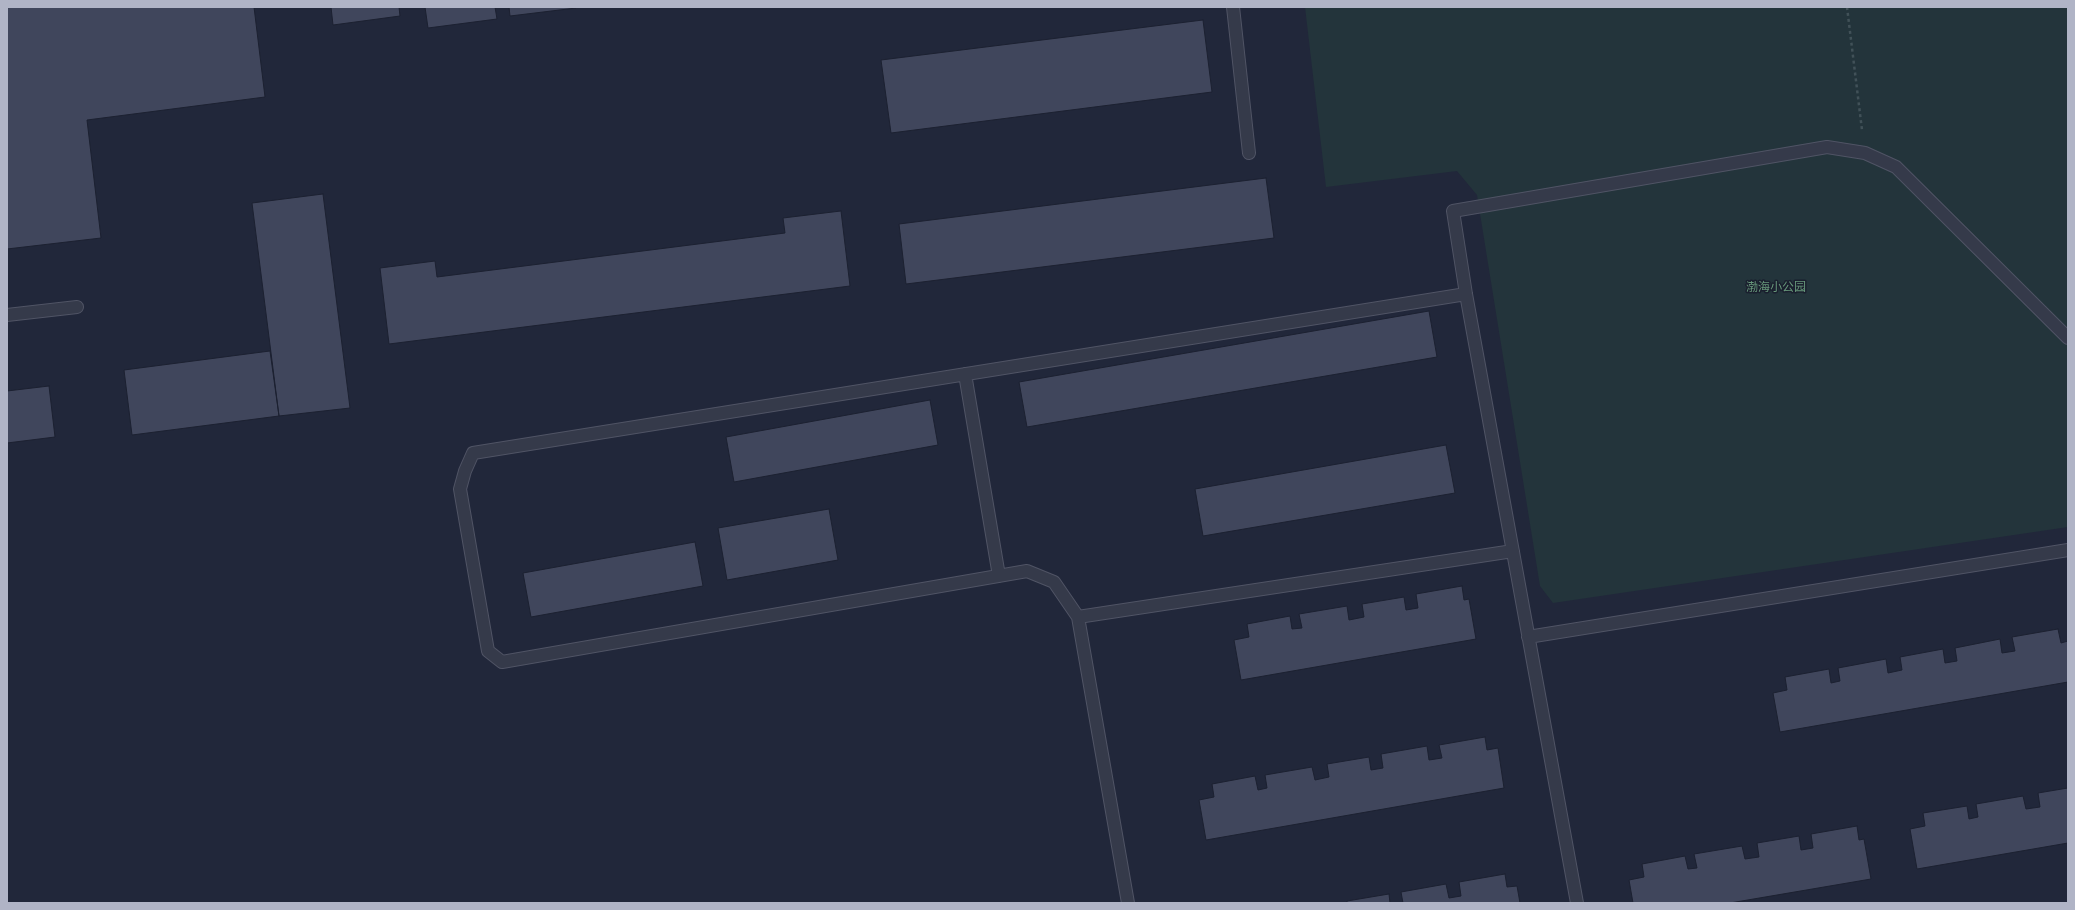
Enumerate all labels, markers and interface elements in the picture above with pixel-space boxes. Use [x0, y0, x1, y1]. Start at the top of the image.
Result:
park label: 渤海小公园 [1746, 280, 1806, 294]

